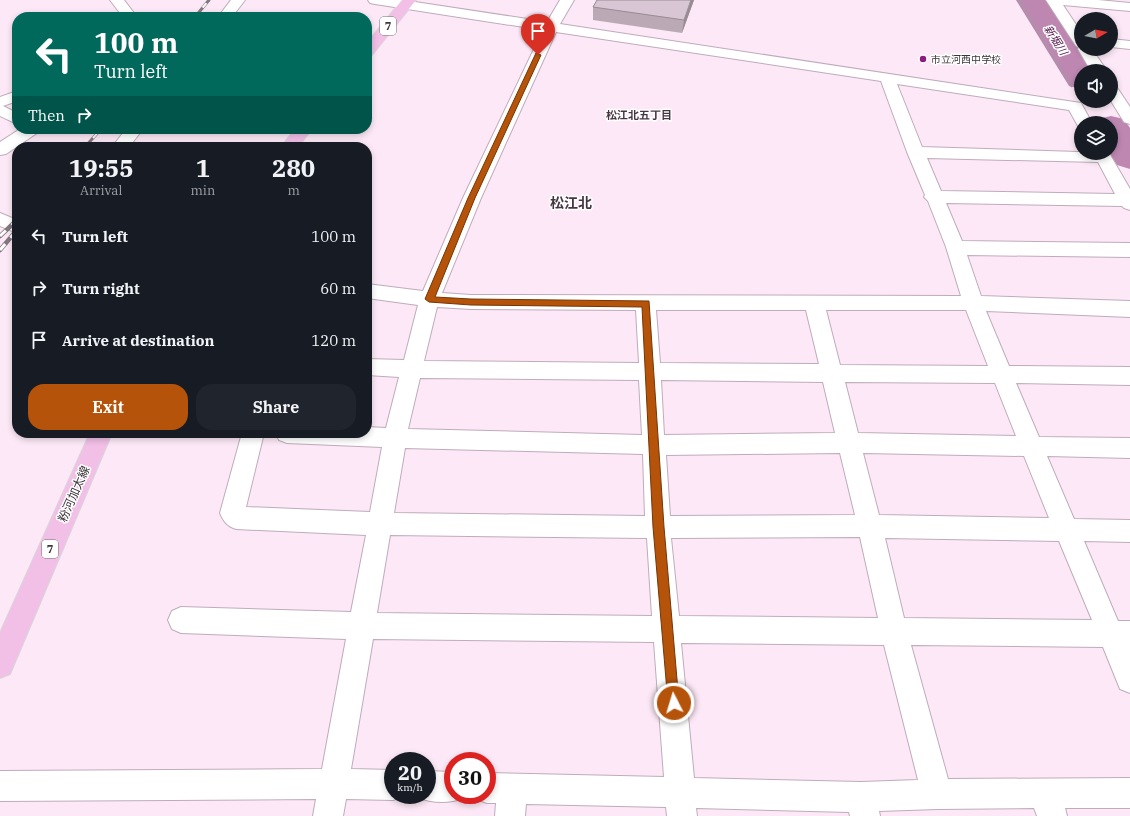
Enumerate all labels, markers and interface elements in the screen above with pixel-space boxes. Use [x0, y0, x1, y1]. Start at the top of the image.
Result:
north arrow [1074, 12, 1118, 56]
map controls [1074, 12, 1118, 160]
pin [521, 14, 555, 55]
road number: 7 [380, 17, 396, 35]
icon: arrive [527, 20, 549, 42]
water label: 新堀川 [1041, 22, 1071, 59]
text: 100 m [94, 24, 178, 61]
icon: left [28, 28, 80, 80]
place label: 市立河西中学校 [931, 53, 1001, 66]
marker: 市立河西中学校 [918, 54, 928, 64]
text: Turn left [94, 60, 168, 83]
button: sound [1074, 64, 1118, 108]
icon: right [73, 104, 95, 126]
text: Then [28, 106, 65, 125]
district label: 松江北五丁目 [606, 108, 672, 122]
button: layers [1074, 116, 1118, 160]
text: 19:55 [69, 152, 134, 184]
text: 1 [196, 152, 210, 184]
text: 280 [272, 152, 315, 184]
text: Arrival [80, 182, 122, 199]
text: min [190, 182, 215, 199]
text: m [287, 182, 300, 199]
district label: 松江北 [550, 194, 592, 212]
icon: left [28, 225, 50, 247]
text: Turn left [62, 227, 128, 246]
text: 100 m [311, 227, 356, 246]
icon: right [28, 277, 50, 299]
text: Turn right [62, 279, 140, 298]
text: 60 m [320, 279, 356, 298]
icon: arrive [28, 329, 50, 351]
text: Arrive at destination [62, 331, 214, 350]
text: 120 m [311, 331, 356, 350]
button: Exit [28, 384, 188, 430]
button: Share [196, 384, 356, 430]
street label: 粉河加太線 [54, 463, 93, 524]
road number: 7 [42, 540, 58, 558]
position arrow [653, 682, 695, 724]
speed limit sign: 30 [444, 752, 496, 804]
text: 20 [398, 759, 422, 786]
text: km/h [397, 781, 423, 794]

